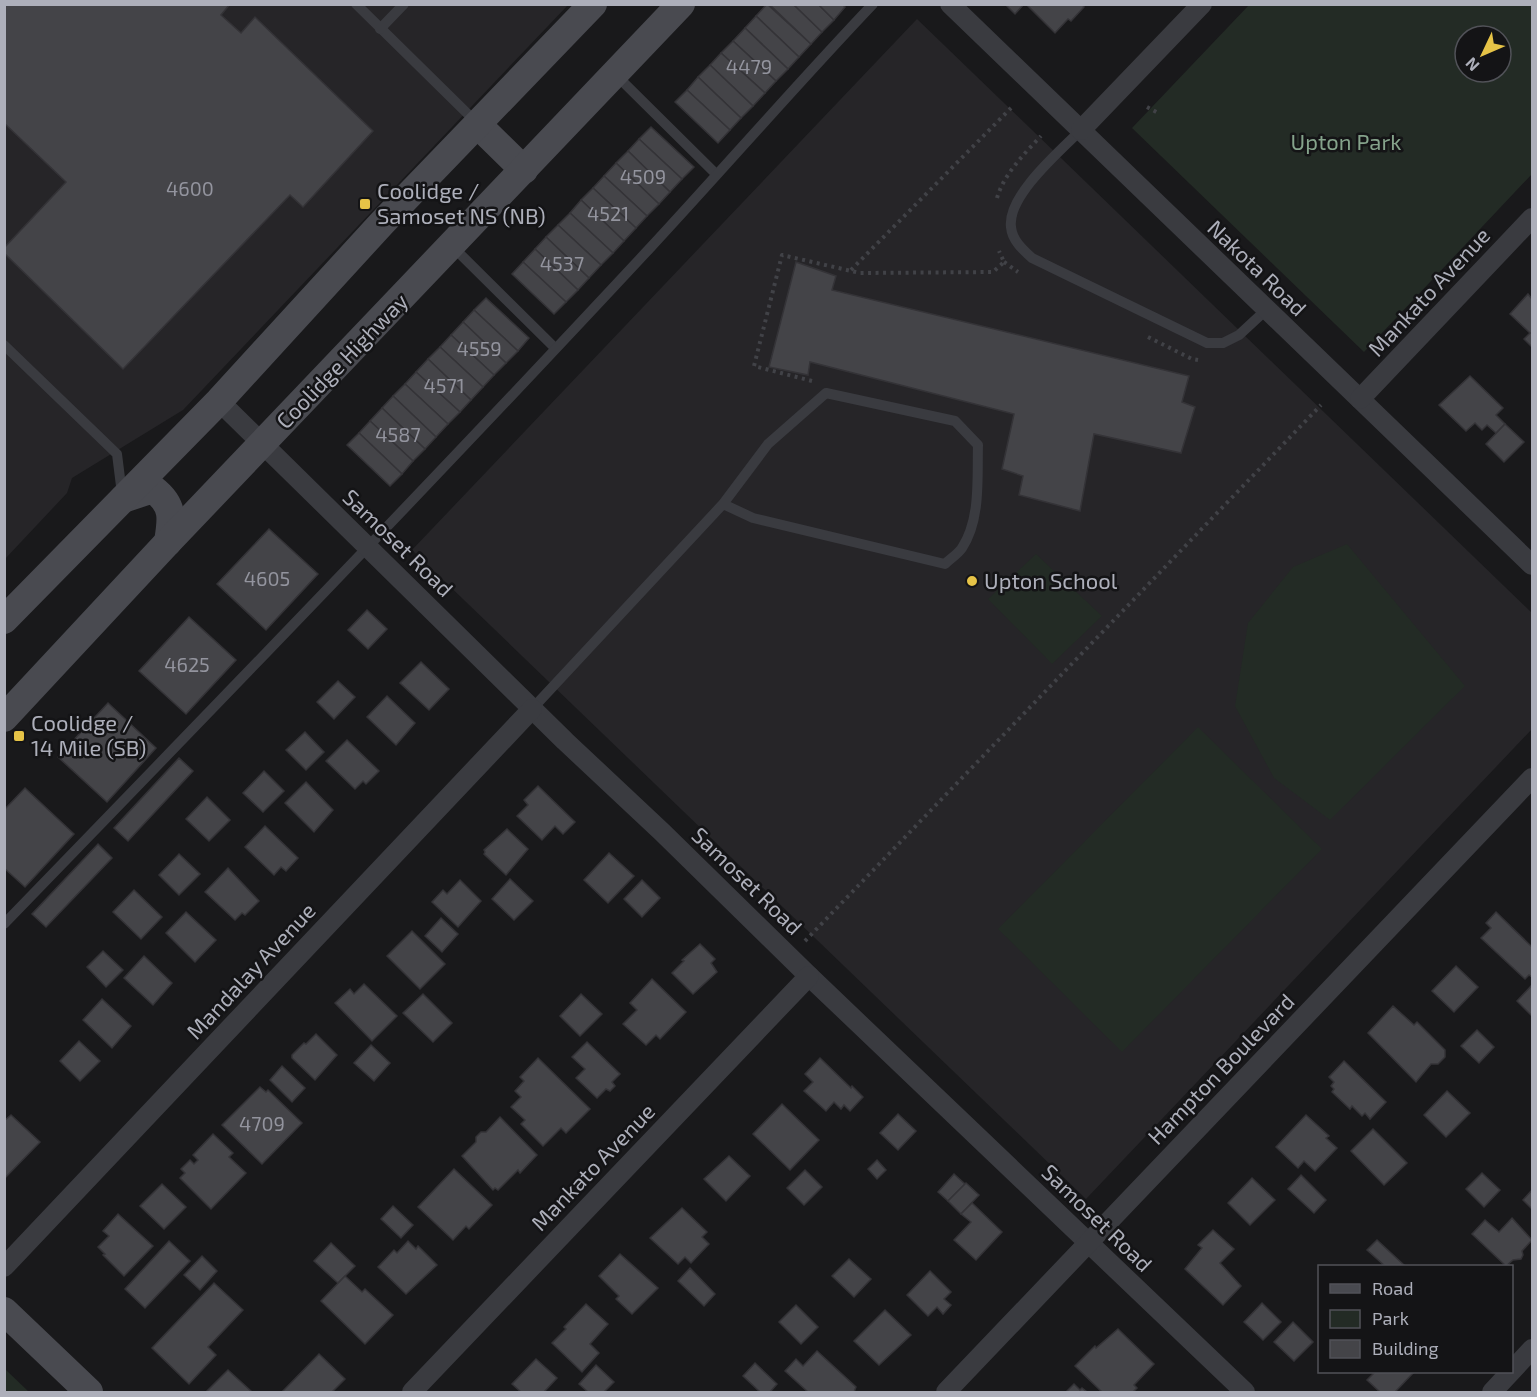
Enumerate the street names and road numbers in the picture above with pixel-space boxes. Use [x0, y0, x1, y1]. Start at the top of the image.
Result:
street label: Nakota Road [1203, 214, 1312, 321]
street label: Mankato Avenue [1362, 222, 1495, 361]
street label: Coolidge Highway [270, 287, 413, 433]
street label: Samoset Road [338, 483, 459, 601]
street label: Samoset Road [687, 821, 808, 939]
street label: Mandalay Avenue [181, 897, 320, 1044]
street label: Hampton Boulevard [1142, 988, 1299, 1149]
street label: Mankato Avenue [525, 1097, 659, 1235]
street label: Samoset Road [1037, 1158, 1158, 1276]

